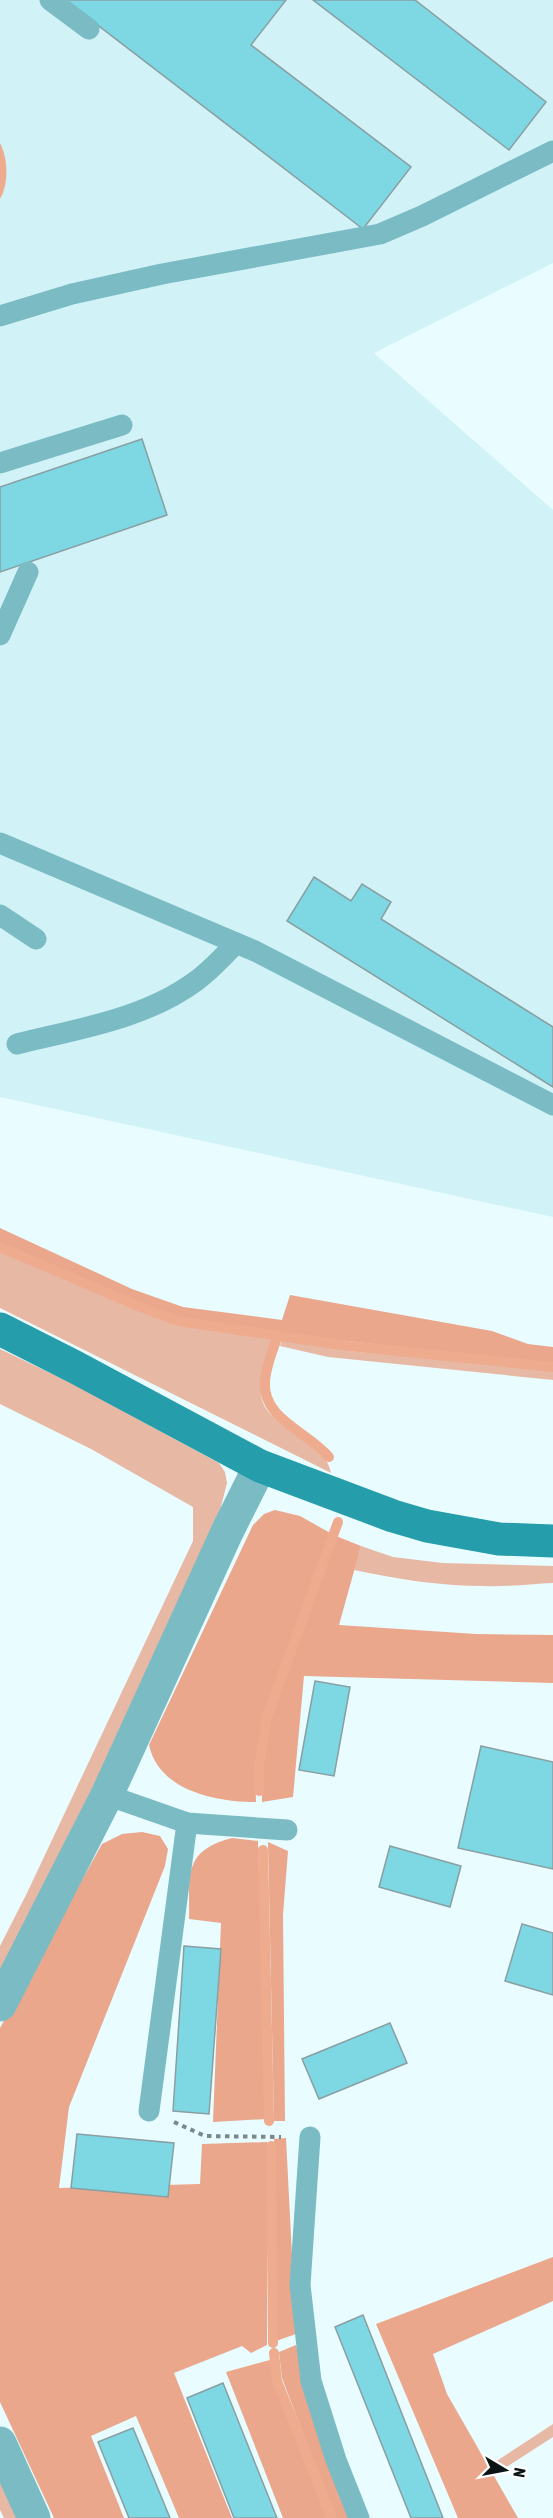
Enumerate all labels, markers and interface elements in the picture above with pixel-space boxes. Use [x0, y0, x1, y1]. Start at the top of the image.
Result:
north arrow [475, 2440, 535, 2500]
text: N [510, 2466, 529, 2479]

